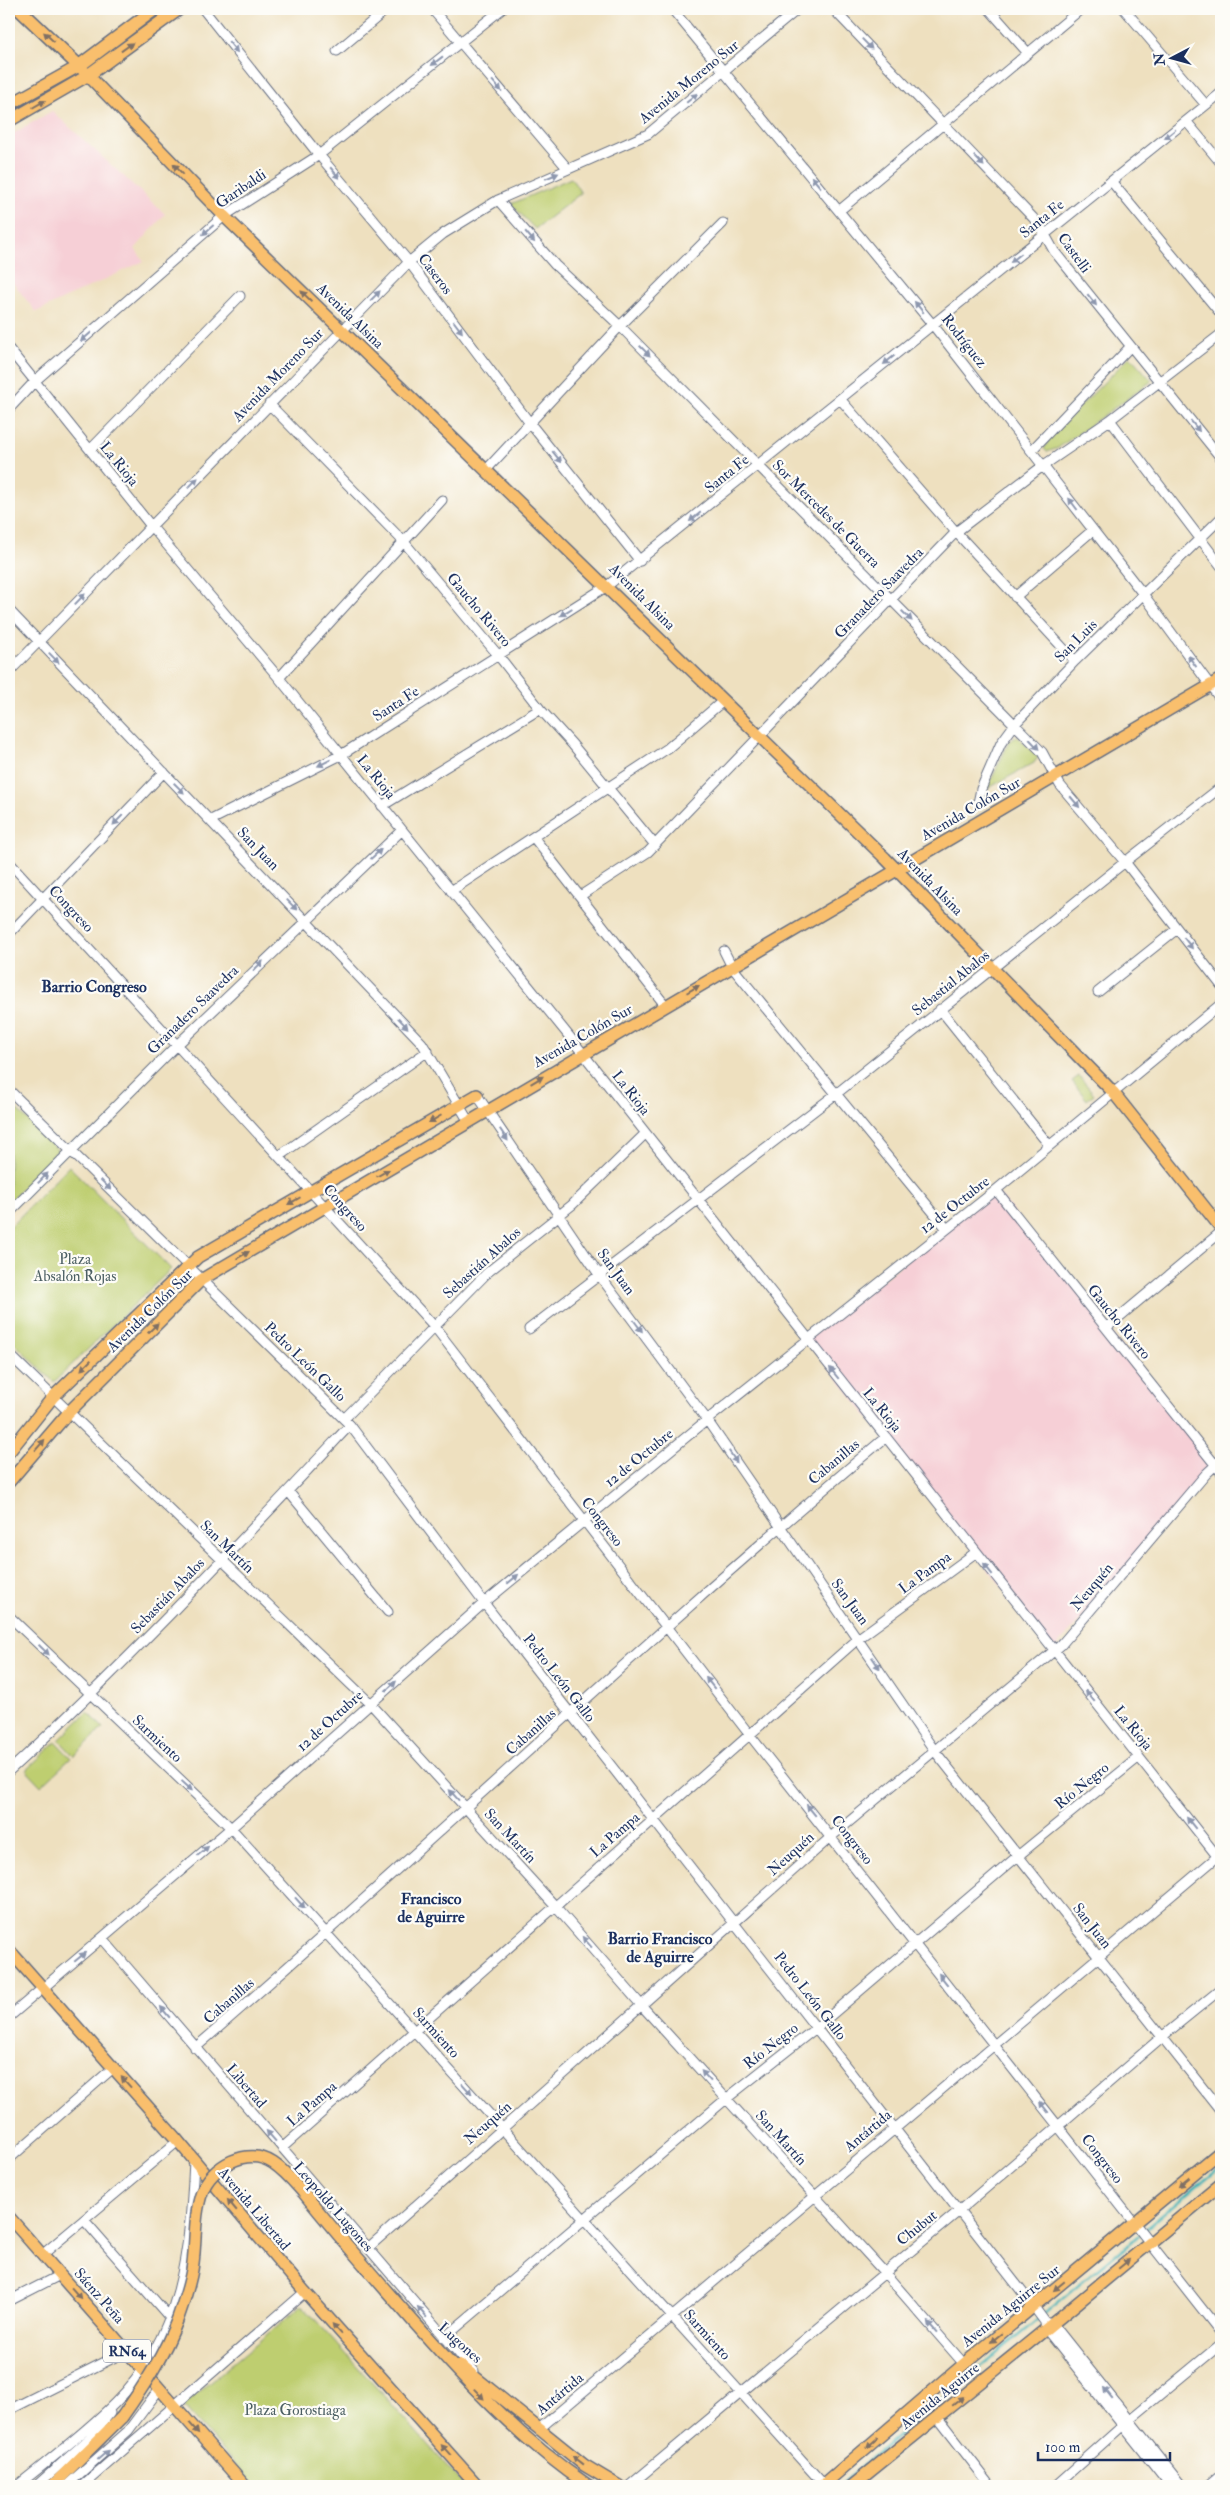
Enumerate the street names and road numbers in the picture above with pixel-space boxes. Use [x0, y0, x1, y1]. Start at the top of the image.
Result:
street label: Avenida Moreno Sur [634, 36, 743, 129]
street label: Garibaldi [212, 165, 270, 213]
street label: Santa Fe [1016, 195, 1068, 243]
street label: Castelli [1053, 229, 1095, 277]
street label: Caseros [413, 250, 457, 298]
street label: Avenida Alsina [312, 278, 388, 353]
street label: Rodríguez [937, 310, 991, 372]
street label: Avenida Moreno Sur [228, 324, 328, 427]
street label: La Rioja [95, 438, 143, 491]
street label: Santa Fe [701, 450, 753, 498]
street label: Sor Mercedes de Guerra [768, 456, 885, 573]
street label: Granadero Saavedra [830, 543, 928, 643]
street label: Avenida Alsina [604, 559, 680, 635]
street label: Gaucho Rivero [443, 569, 515, 651]
street label: San Luis [1050, 615, 1102, 667]
street label: Santa Fe [369, 682, 423, 726]
street label: La Rioja [352, 751, 400, 804]
street label: Avenida Colón Sur [917, 773, 1025, 846]
street label: San Juan [232, 823, 283, 875]
street label: Avenida Alsina [892, 844, 967, 920]
street label: Congreso [44, 881, 98, 937]
street label: Sebastial Abalos [908, 946, 994, 1020]
street label: Granadero Saavedra [143, 961, 243, 1059]
street label: Avenida Colón Sur [529, 1000, 637, 1073]
street label: La Rioja [608, 1067, 655, 1120]
street label: 12 de Octubre [916, 1172, 994, 1238]
street label: Congreso [319, 1180, 371, 1236]
street label: Sebastián Abalos [439, 1223, 525, 1303]
street label: San Juan [592, 1245, 639, 1300]
street label: Avenida Colón Sur [102, 1265, 197, 1357]
street label: Gaucho Rivero [1083, 1281, 1155, 1363]
street label: Pedro León Gallo [260, 1318, 350, 1406]
street label: La Rioja [858, 1384, 906, 1437]
street label: 12 de Octubre [601, 1425, 677, 1491]
street label: Cabanillas [804, 1435, 864, 1489]
street label: Congreso [577, 1493, 627, 1551]
street label: San Martín [196, 1516, 258, 1578]
street label: La Pampa [895, 1547, 956, 1599]
street label: Sebastián Abalos [127, 1554, 209, 1638]
street label: Neuquén [1067, 1559, 1118, 1615]
street label: San Juan [826, 1575, 873, 1630]
street label: Pedro León Gallo [519, 1630, 599, 1726]
street label: 12 de Octubre [293, 1686, 367, 1756]
street label: La Rioja [1109, 1702, 1157, 1755]
street label: Cabanillas [502, 1704, 560, 1760]
street label: Sarmiento [128, 1711, 186, 1767]
street label: Río Negro [1051, 1758, 1113, 1814]
street label: San Martín [480, 1805, 540, 1868]
street label: La Pampa [586, 1808, 645, 1863]
street label: Congreso [827, 1811, 877, 1869]
street label: Neuquén [764, 1828, 819, 1880]
street label: San Juan [1067, 1899, 1116, 1953]
street label: Pedro León Gallo [770, 1948, 850, 2044]
street label: Cabanillas [200, 1974, 258, 2028]
street label: Sarmiento [408, 2004, 464, 2062]
street label: Río Negro [740, 2019, 802, 2073]
street label: Libertad [222, 2060, 271, 2112]
street label: La Pampa [283, 2077, 342, 2132]
street label: Neuquén [460, 2097, 516, 2149]
street label: Antártida [840, 2105, 896, 2157]
street label: San Martín [751, 2106, 811, 2170]
street label: Congreso [1077, 2130, 1127, 2188]
street label: Leopoldo Lugones [288, 2158, 377, 2257]
street label: Avenida Libertad [213, 2163, 295, 2255]
street label: Chubut [893, 2206, 941, 2250]
street label: Avenida Aguirre Sur [957, 2260, 1064, 2352]
street label: Sáenz Peña [70, 2264, 129, 2328]
street label: Sarmiento [679, 2306, 735, 2364]
street label: Lugones [434, 2318, 486, 2368]
road number: RN64 [103, 2340, 151, 2362]
street label: Avenida Aguirre [896, 2358, 983, 2434]
street label: Antártida [532, 2368, 588, 2420]

